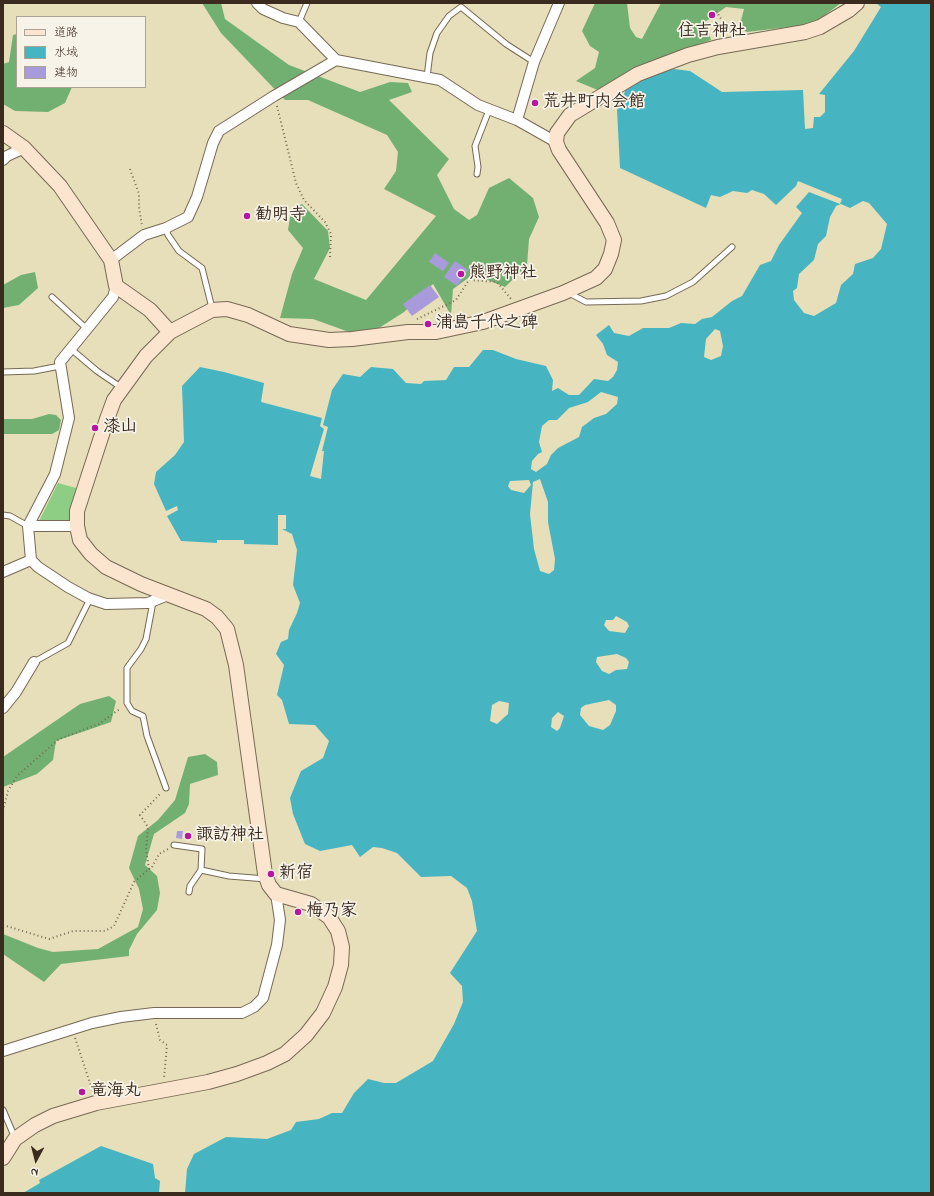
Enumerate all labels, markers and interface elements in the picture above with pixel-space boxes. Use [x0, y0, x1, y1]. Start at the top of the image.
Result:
marker: 住吉神社 [707, 10, 717, 20]
legend [16, 16, 146, 88]
place label: 住吉神社 [678, 22, 746, 42]
text: 道路 [54, 24, 78, 42]
text: 水域 [54, 44, 78, 62]
text: 建物 [54, 64, 78, 82]
place label: 荒井町内会館 [543, 93, 645, 113]
marker: 荒井町内会館 [530, 98, 540, 108]
place label: 勧明寺 [255, 206, 306, 226]
marker: 勧明寺 [242, 211, 252, 221]
place label: 熊野神社 [469, 264, 537, 284]
marker: 熊野神社 [456, 269, 466, 279]
place label: 浦島千代之碑 [436, 314, 538, 334]
marker: 浦島千代之碑 [423, 319, 433, 329]
place label: 漆山 [103, 418, 137, 438]
marker: 漆山 [90, 423, 100, 433]
place label: 諏訪神社 [196, 826, 264, 846]
marker: 諏訪神社 [183, 831, 193, 841]
place label: 新宿 [279, 864, 313, 884]
marker: 新宿 [266, 869, 276, 879]
place label: 梅乃家 [306, 902, 357, 922]
marker: 梅乃家 [293, 907, 303, 917]
place label: 竜海丸 [90, 1082, 141, 1102]
marker: 竜海丸 [77, 1087, 87, 1097]
north arrow [16, 1140, 56, 1180]
text: N [30, 1164, 39, 1180]

